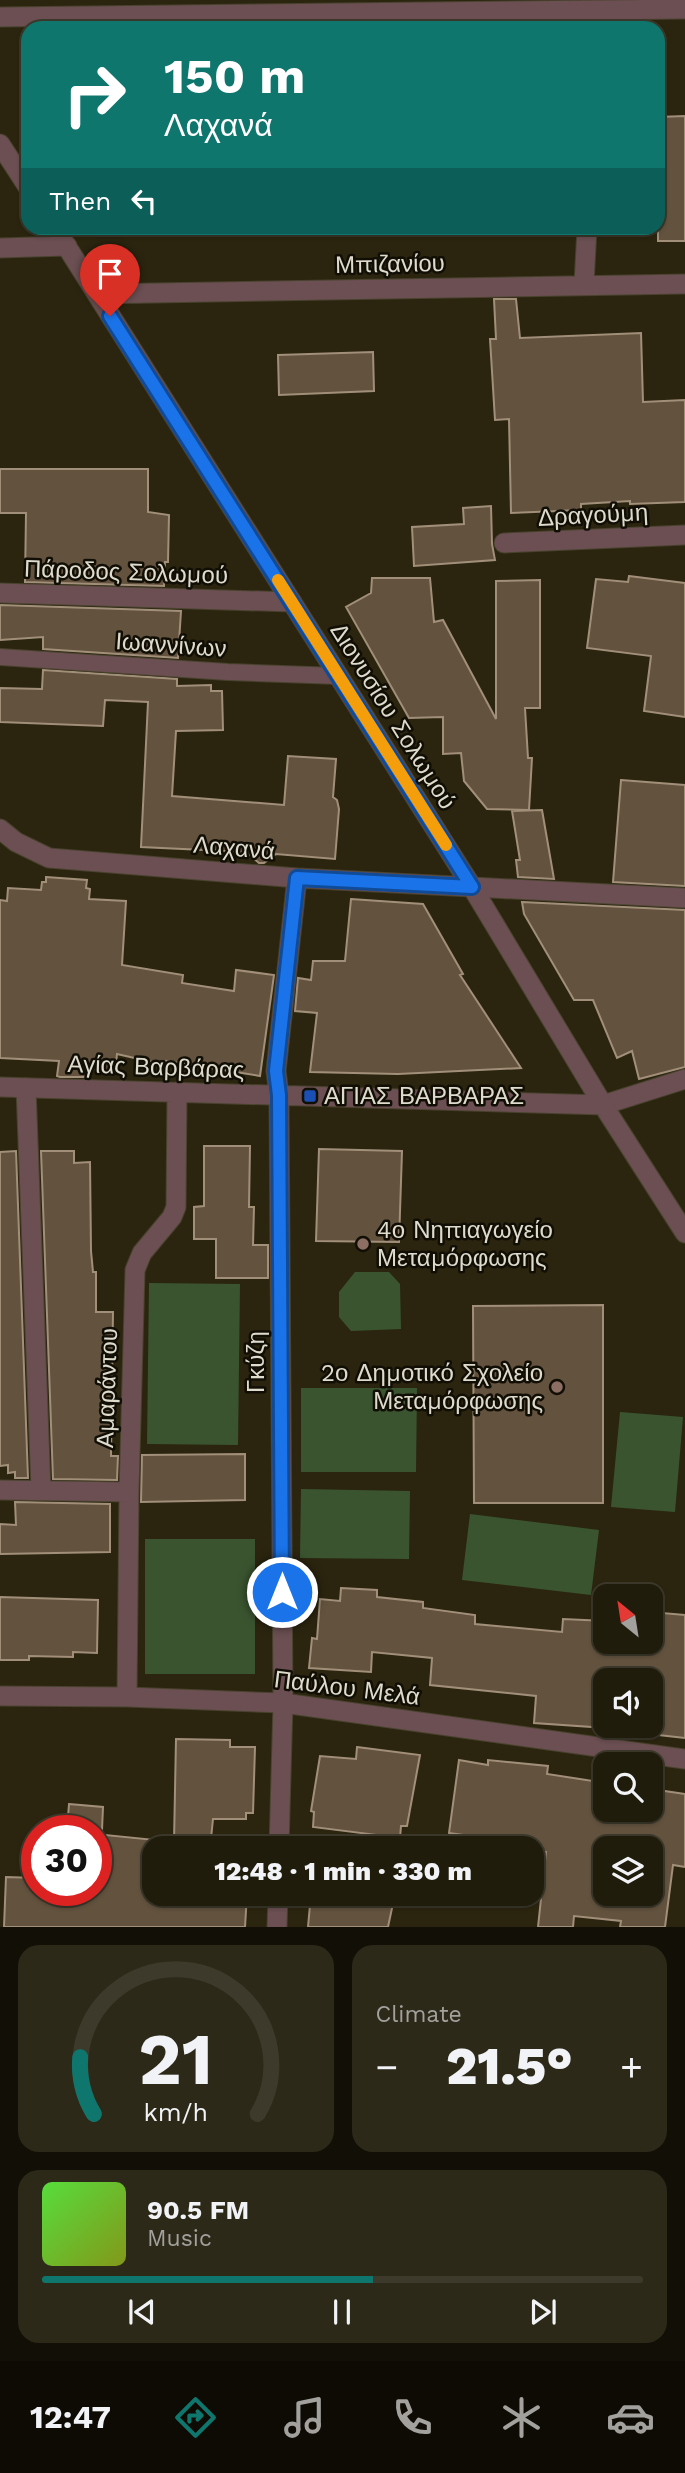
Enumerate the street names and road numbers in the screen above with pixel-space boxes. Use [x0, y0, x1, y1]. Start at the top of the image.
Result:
street label: Μπιζανίου [335, 249, 445, 279]
street label: Δραγούμη [537, 498, 649, 532]
street label: Πάροδος Σολωμού [23, 554, 229, 590]
street label: Διονυσίου Σολωμού [324, 618, 462, 814]
street label: Ιωαννίνων [114, 627, 228, 663]
street label: Λαχανά [192, 830, 276, 866]
street label: Αγίας Βαρβάρας [67, 1050, 245, 1084]
street label: Αμαράντου [91, 1328, 123, 1448]
street label: Γκύζη [242, 1331, 270, 1393]
street label: Παύλου Μελά [272, 1665, 422, 1711]

